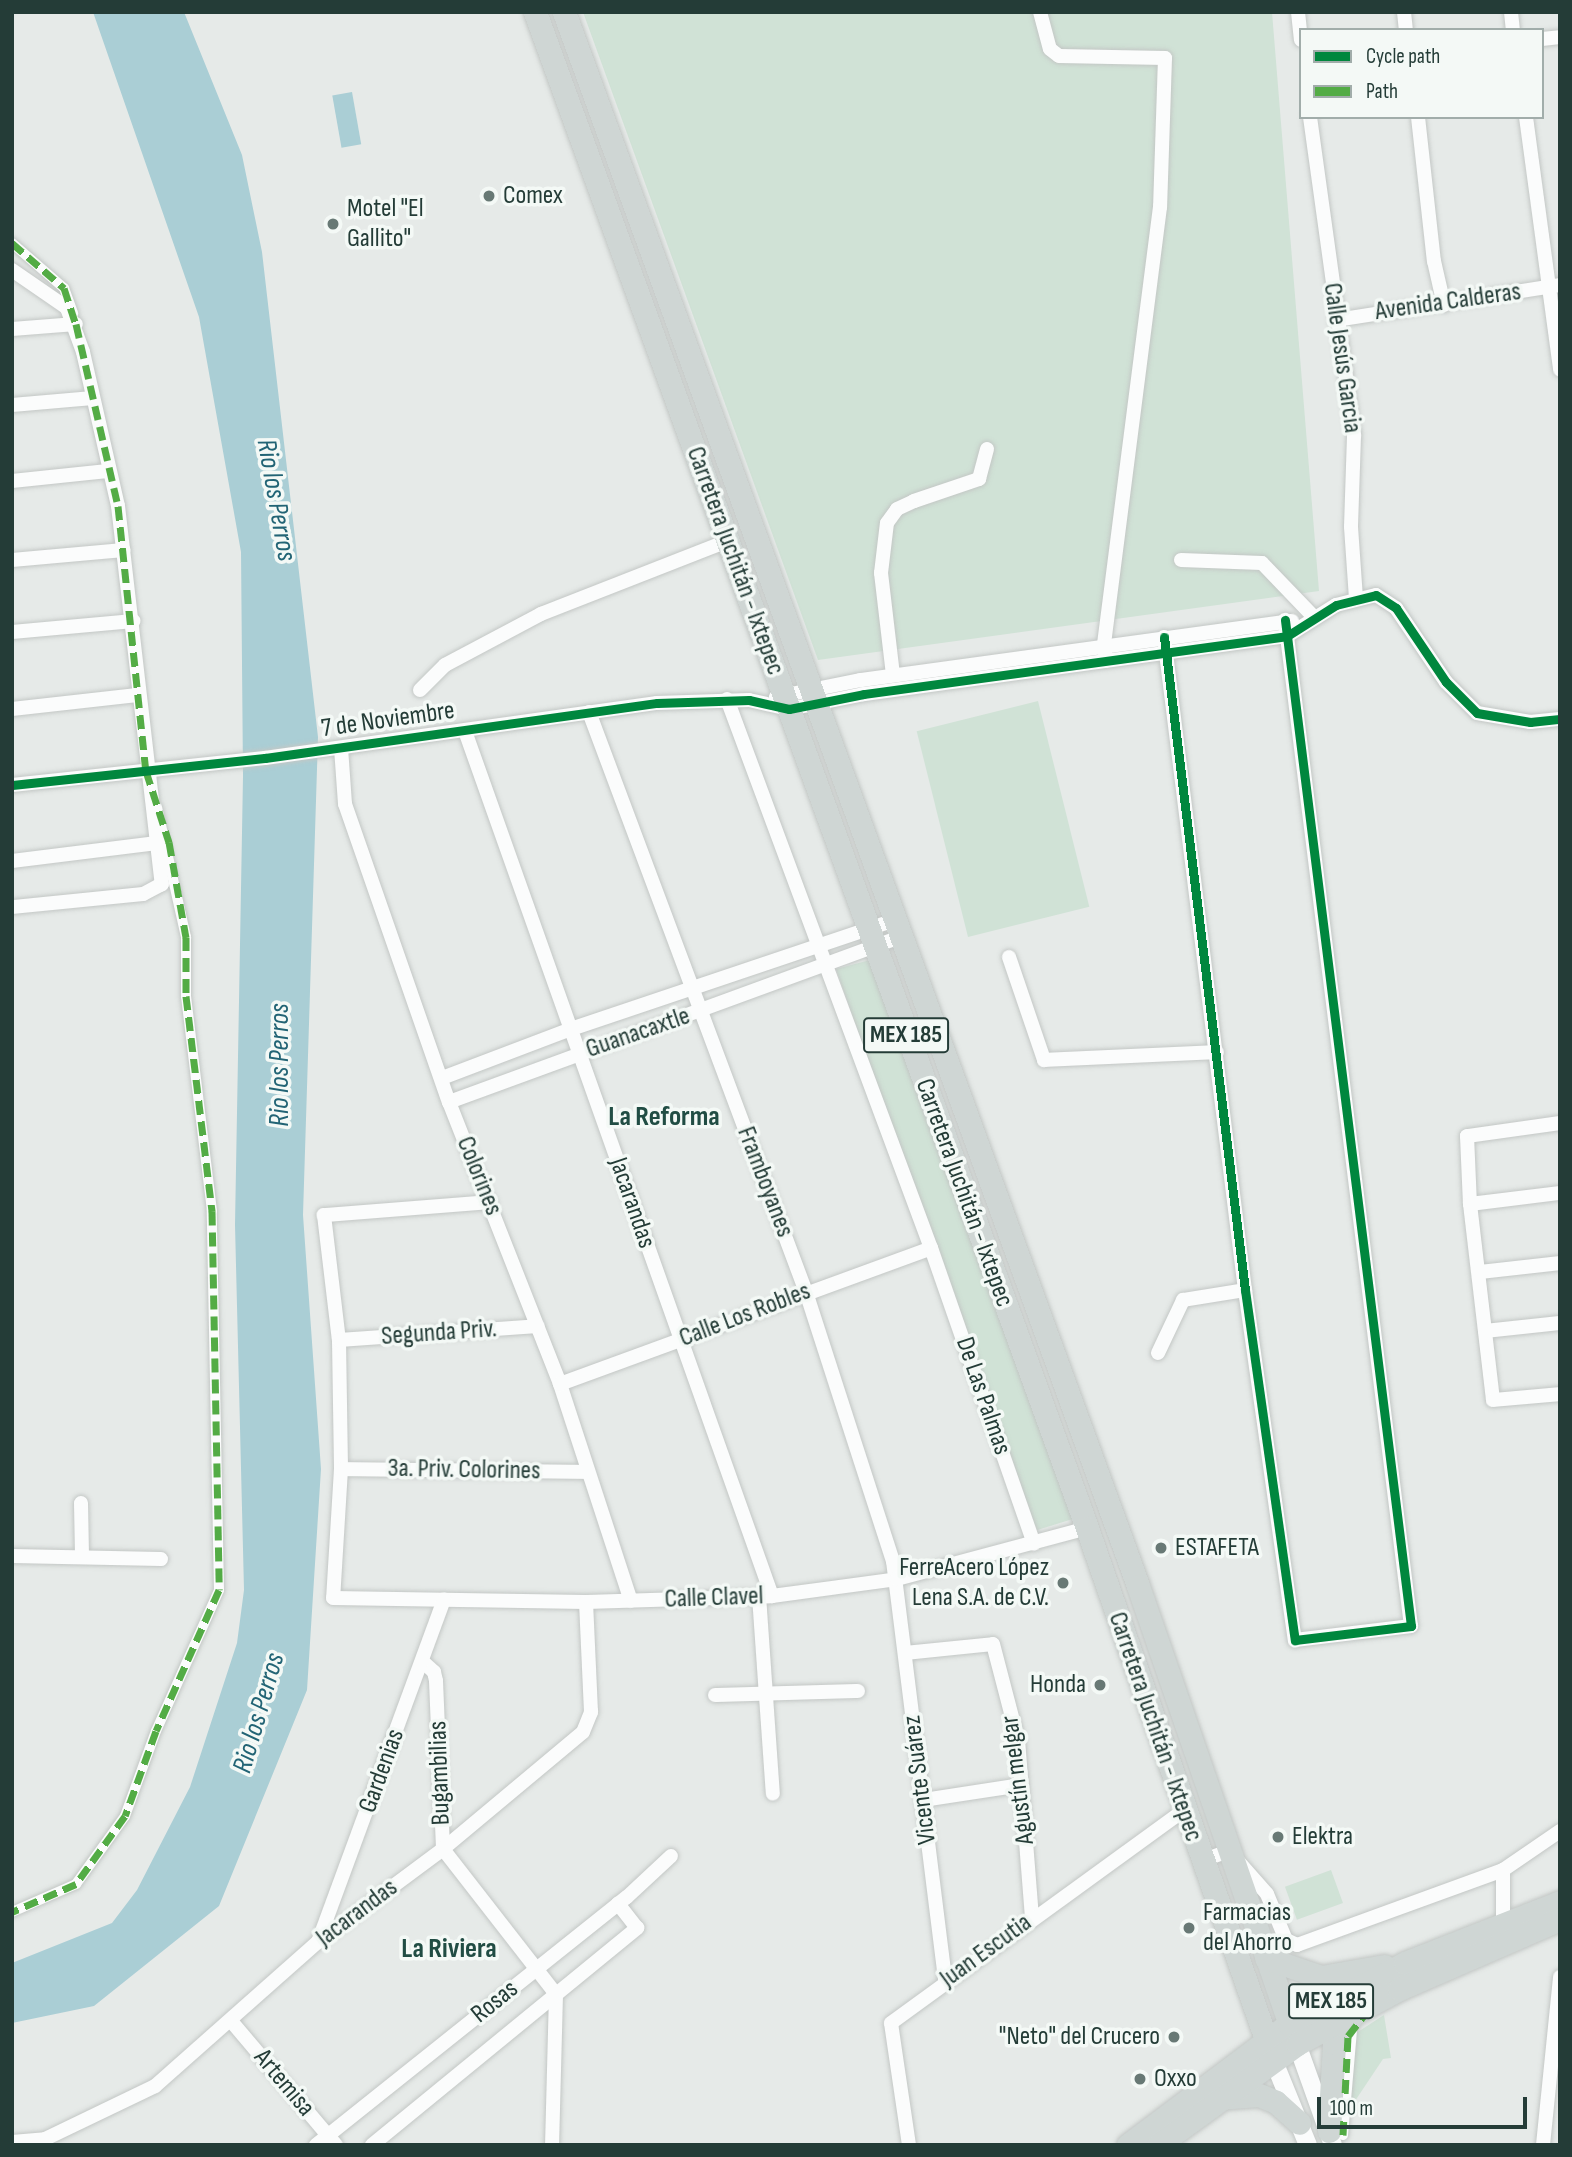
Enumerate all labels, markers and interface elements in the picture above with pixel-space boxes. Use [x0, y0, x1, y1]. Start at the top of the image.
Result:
legend [1299, 28, 1544, 119]
text: Cycle path [1366, 44, 1440, 69]
text: Path [1366, 79, 1398, 104]
place label: Comex [503, 180, 563, 212]
marker: Comex [481, 188, 497, 204]
place label: Motel "El Gallito" [347, 193, 424, 255]
marker: Motel "El Gallito" [325, 216, 341, 232]
street label: Avenida Calderas [1373, 276, 1523, 328]
street label: Calle Jesús Garcia [1316, 281, 1368, 435]
water label: Rio los Perros [249, 436, 303, 564]
street label: Carretera Juchitán - Ixtepec [679, 443, 791, 679]
street label: 7 de Noviembre [319, 695, 457, 745]
street label: Guanacaxtle [582, 1001, 694, 1065]
water label: Rio los Perros [263, 1003, 297, 1127]
road number: MEX 185 [862, 1015, 950, 1056]
street label: Carretera Juchitán - Ixtepec [908, 1075, 1020, 1311]
district label: La Reforma [608, 1100, 720, 1134]
street label: Framboyanes [730, 1122, 800, 1242]
street label: Colorines [449, 1132, 509, 1220]
street label: Jacarandas [602, 1154, 662, 1252]
street label: Calle Los Robles [675, 1276, 815, 1354]
street label: Segunda Priv. [380, 1313, 498, 1353]
street label: De Las Palmas [948, 1333, 1018, 1459]
street label: 3a. Priv. Colorines [387, 1453, 541, 1487]
place label: ESTAFETA [1175, 1532, 1259, 1564]
marker: ESTAFETA [1153, 1540, 1169, 1556]
place label: FerreAcero López Lena S.A. de C.V. [899, 1552, 1049, 1614]
marker: FerreAcero López Lena S.A. de C.V. [1055, 1575, 1071, 1591]
street label: Calle Clavel [664, 1581, 764, 1615]
street label: Carretera Juchitán - Ixtepec [1101, 1608, 1209, 1846]
water label: Rio los Perros [226, 1649, 292, 1777]
place label: Honda [1030, 1669, 1086, 1701]
marker: Honda [1092, 1677, 1108, 1693]
street label: Vicente Suárez [897, 1714, 943, 1846]
street label: Agustín melgar [995, 1714, 1041, 1846]
street label: Bugambilias [423, 1720, 457, 1826]
street label: Gardenias [353, 1725, 411, 1817]
place label: Elektra [1292, 1821, 1353, 1853]
marker: Elektra [1270, 1829, 1286, 1845]
street label: Jacarandas [310, 1872, 404, 1954]
place label: Farmacias del Ahorro [1203, 1897, 1292, 1958]
street label: Juan Escutia [934, 1907, 1038, 1995]
marker: Farmacias del Ahorro [1181, 1920, 1197, 1936]
district label: La Riviera [401, 1932, 497, 1966]
street label: Rosas [465, 1974, 525, 2030]
road number: MEX 185 [1287, 1980, 1375, 2022]
place label: "Neto" del Crucero [999, 2021, 1160, 2053]
marker: "Neto" del Crucero [1166, 2029, 1182, 2045]
street label: Artemisa [247, 2043, 321, 2123]
place label: Oxxo [1154, 2063, 1197, 2095]
marker: Oxxo [1132, 2071, 1148, 2087]
scale bar [1320, 2084, 1530, 2128]
text: 100 m [1330, 2096, 1373, 2121]

